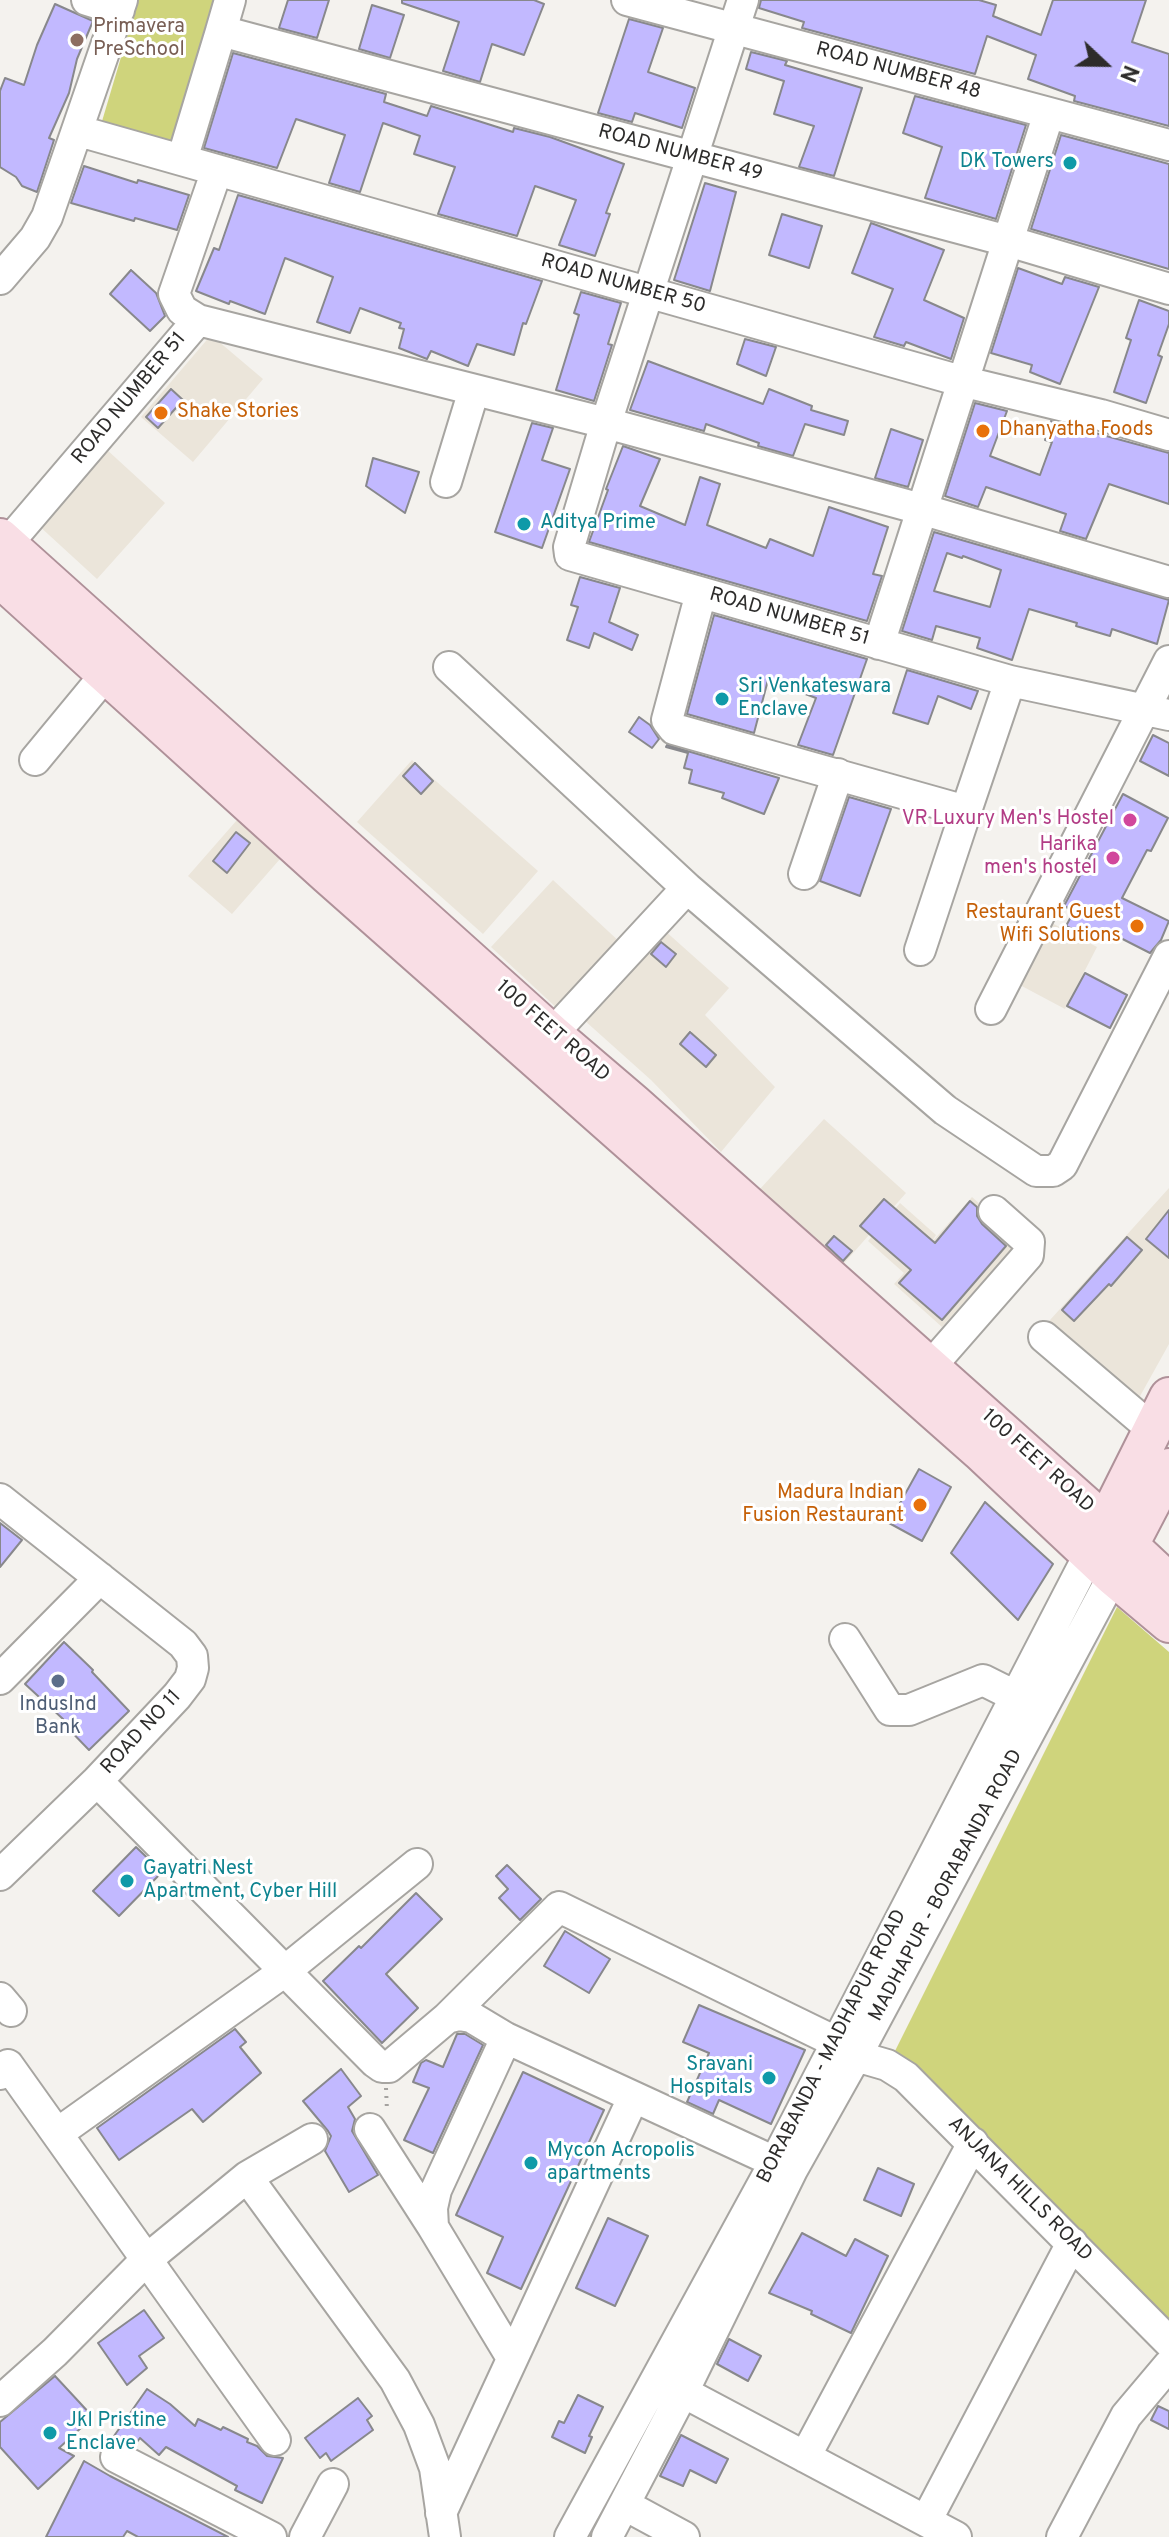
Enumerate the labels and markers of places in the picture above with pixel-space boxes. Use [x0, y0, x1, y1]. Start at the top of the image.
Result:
place label: Primavera PreSchool [93, 16, 185, 63]
marker: Primavera PreSchool [68, 31, 86, 49]
place label: DK Towers [960, 151, 1054, 175]
marker: DK Towers [1061, 154, 1079, 172]
place label: Shake Stories [177, 401, 299, 425]
marker: Shake Stories [152, 404, 170, 422]
place label: Dhanyatha Foods [999, 419, 1153, 443]
marker: Dhanyatha Foods [974, 422, 992, 440]
place label: Aditya Prime [540, 512, 656, 536]
marker: Aditya Prime [515, 515, 533, 533]
place label: Sri Venkateswara Enclave [738, 676, 891, 723]
marker: Sri Venkateswara Enclave [713, 690, 731, 708]
place label: VR Luxury Men's Hostel [902, 808, 1114, 832]
marker: VR Luxury Men's Hostel [1121, 811, 1139, 829]
place label: Harika men's hostel [984, 834, 1097, 881]
marker: Harika men's hostel [1104, 849, 1122, 867]
place label: Restaurant Guest Wifi Solutions [966, 902, 1121, 949]
marker: Restaurant Guest Wifi Solutions [1128, 917, 1146, 935]
place label: Madura Indian Fusion Restaurant [742, 1482, 904, 1529]
marker: Madura Indian Fusion Restaurant [911, 1496, 929, 1514]
marker: IndusInd Bank [49, 1672, 67, 1690]
place label: IndusInd Bank [19, 1694, 97, 1741]
place label: Gayatri Nest Apartment, Cyber Hill [143, 1858, 337, 1905]
marker: Gayatri Nest Apartment, Cyber Hill [118, 1872, 136, 1890]
place label: Sravani Hospitals [670, 2054, 753, 2101]
marker: Sravani Hospitals [760, 2069, 778, 2087]
place label: Mycon Acropolis apartments [547, 2140, 695, 2187]
marker: Mycon Acropolis apartments [522, 2154, 540, 2172]
place label: Jkl Pristine Enclave [66, 2410, 167, 2457]
marker: Jkl Pristine Enclave [41, 2424, 59, 2442]

